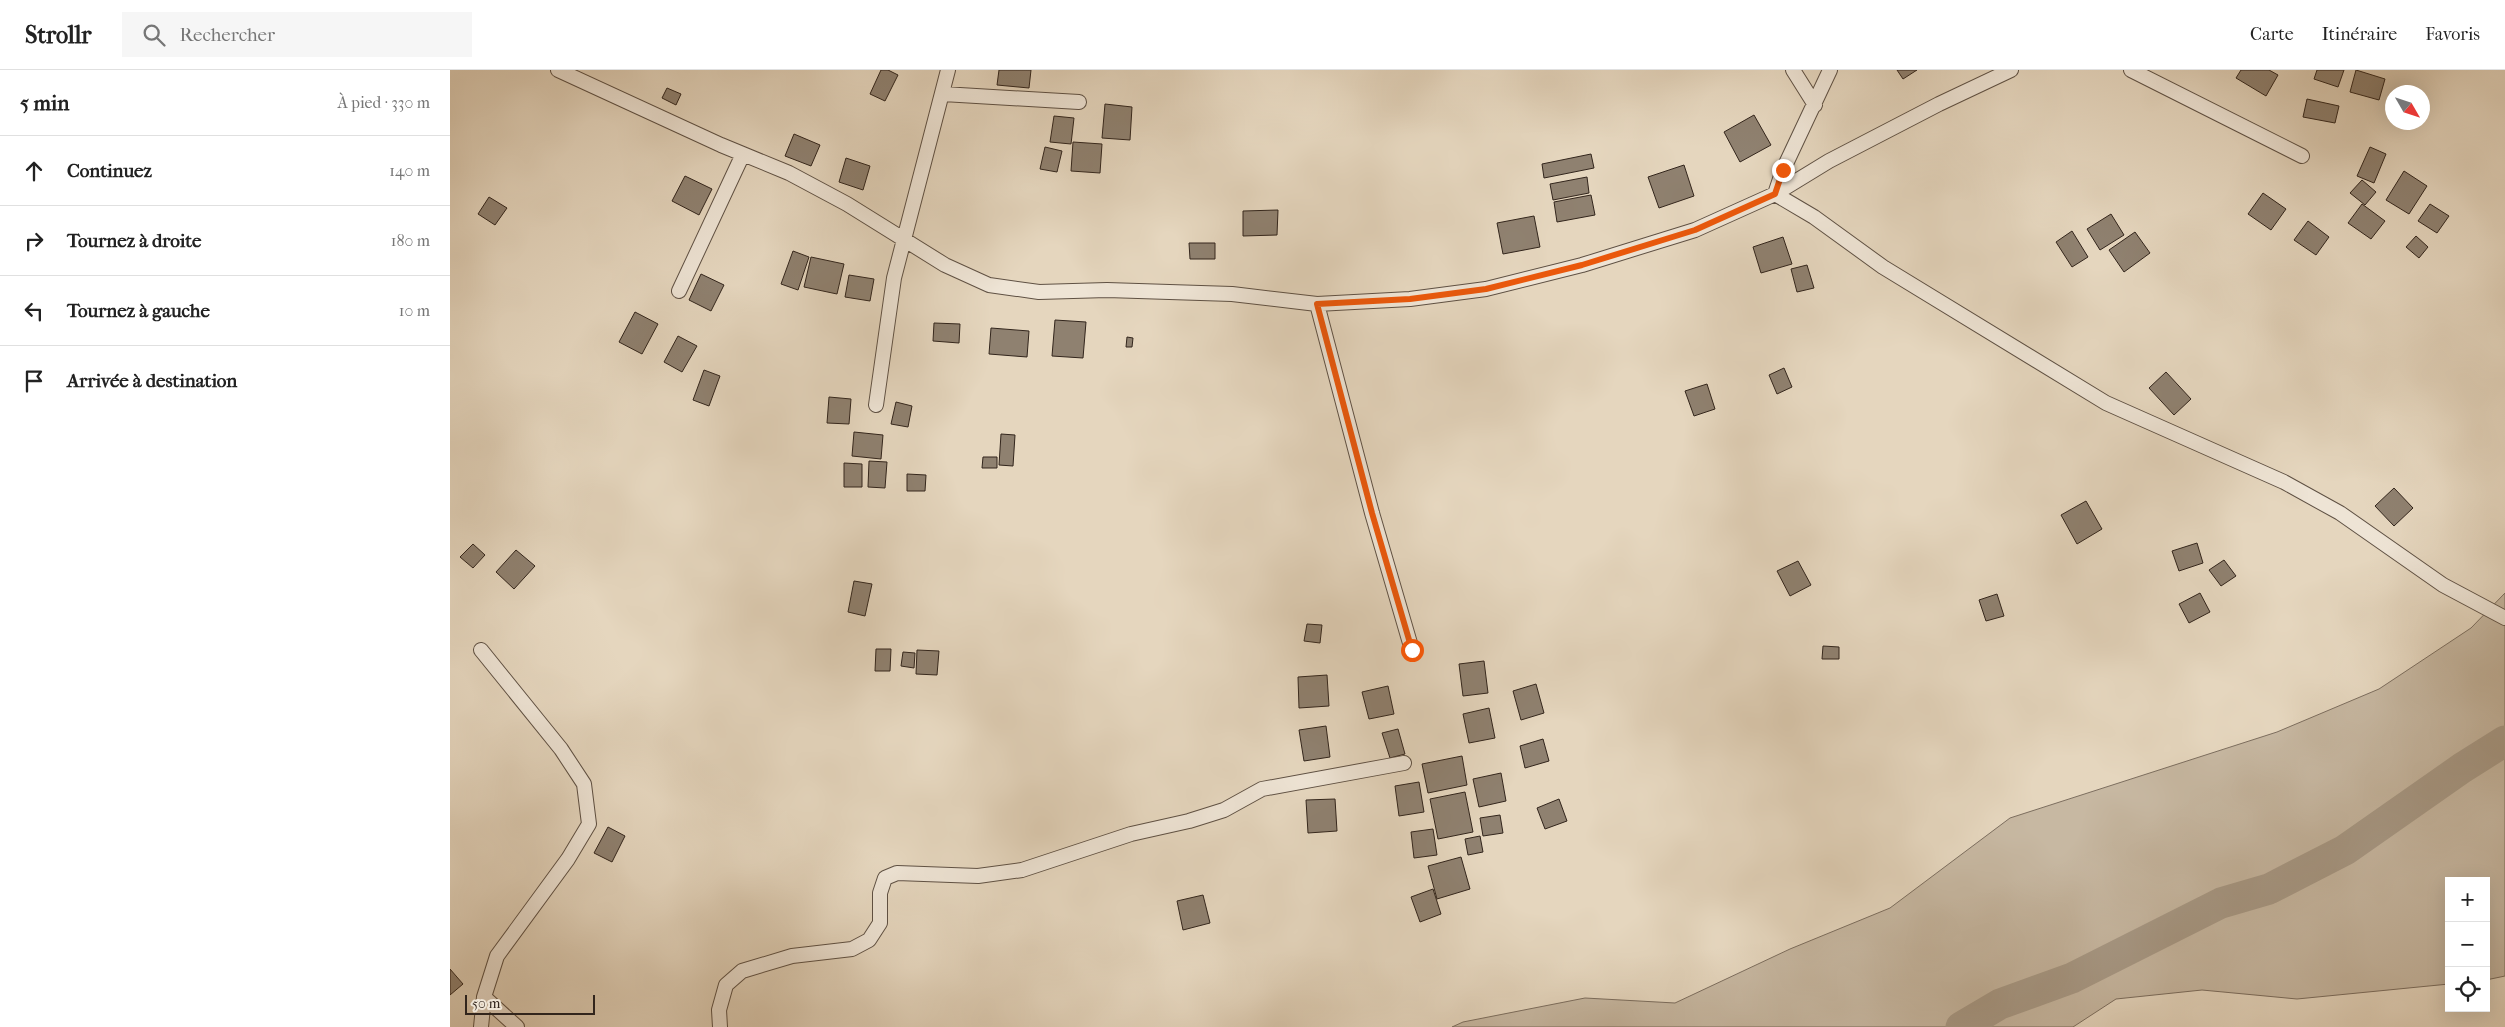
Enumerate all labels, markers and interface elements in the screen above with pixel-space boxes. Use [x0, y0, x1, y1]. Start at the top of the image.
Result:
search box [122, 12, 472, 57]
text: Strollr [25, 21, 92, 49]
icon: search [140, 21, 168, 49]
text: Rechercher [180, 24, 275, 46]
text: Carte [2250, 24, 2294, 45]
text: Itinéraire [2322, 24, 2397, 45]
text: Favoris [2425, 24, 2480, 45]
north arrow [2385, 85, 2430, 130]
text: 5 min [20, 91, 69, 115]
text: À pied · 330 m [338, 93, 430, 112]
icon: ahead [20, 157, 48, 185]
route end [1772, 159, 1795, 182]
text: Continuez [67, 160, 152, 182]
text: 140 m [389, 161, 430, 180]
icon: right [20, 227, 48, 255]
text: Tournez à droite [67, 230, 201, 252]
text: 180 m [391, 231, 430, 250]
icon: left [20, 297, 48, 325]
text: Tournez à gauche [67, 300, 210, 322]
text: 10 m [399, 301, 430, 320]
icon: arrive [20, 367, 48, 395]
text: Arrivée à destination [67, 370, 237, 392]
route start [1401, 639, 1424, 662]
map controls [2445, 877, 2490, 1012]
button: + [2445, 877, 2490, 922]
button: − [2445, 922, 2490, 967]
button: locate [2445, 967, 2490, 1012]
scale bar [465, 992, 595, 1015]
text: 50 m [472, 995, 500, 1012]

